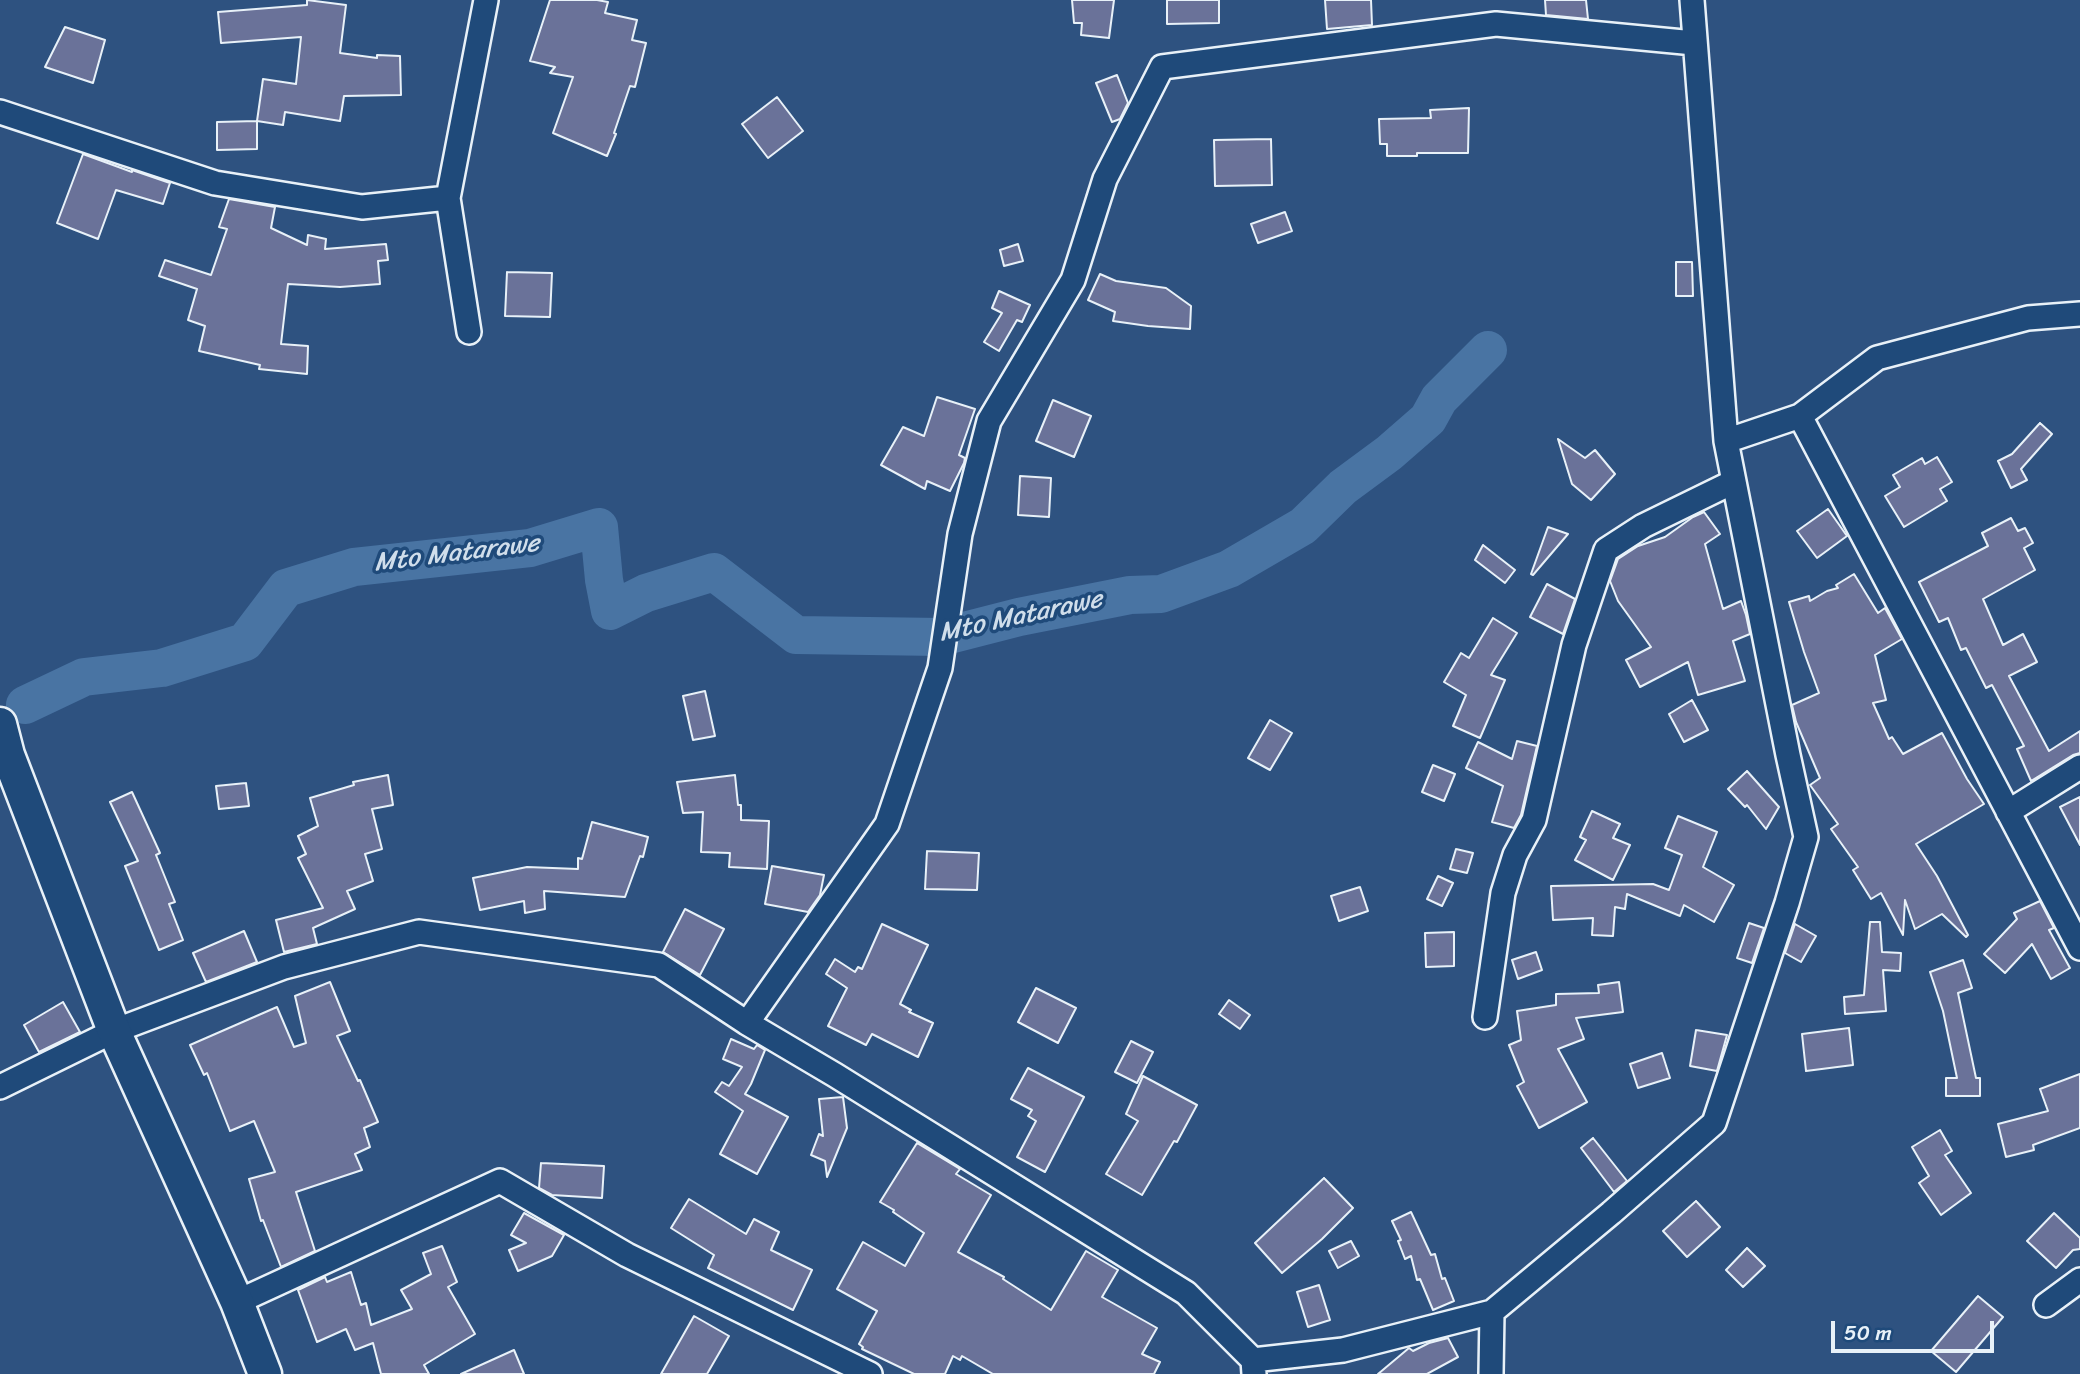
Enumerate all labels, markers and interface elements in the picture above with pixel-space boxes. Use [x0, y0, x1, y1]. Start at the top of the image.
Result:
water label: Mto Matarawe [373, 528, 541, 580]
water label: Mto Matarawe [936, 584, 1106, 650]
scale bar [1835, 1308, 1998, 1352]
text: 50 m [1844, 1314, 1892, 1352]

